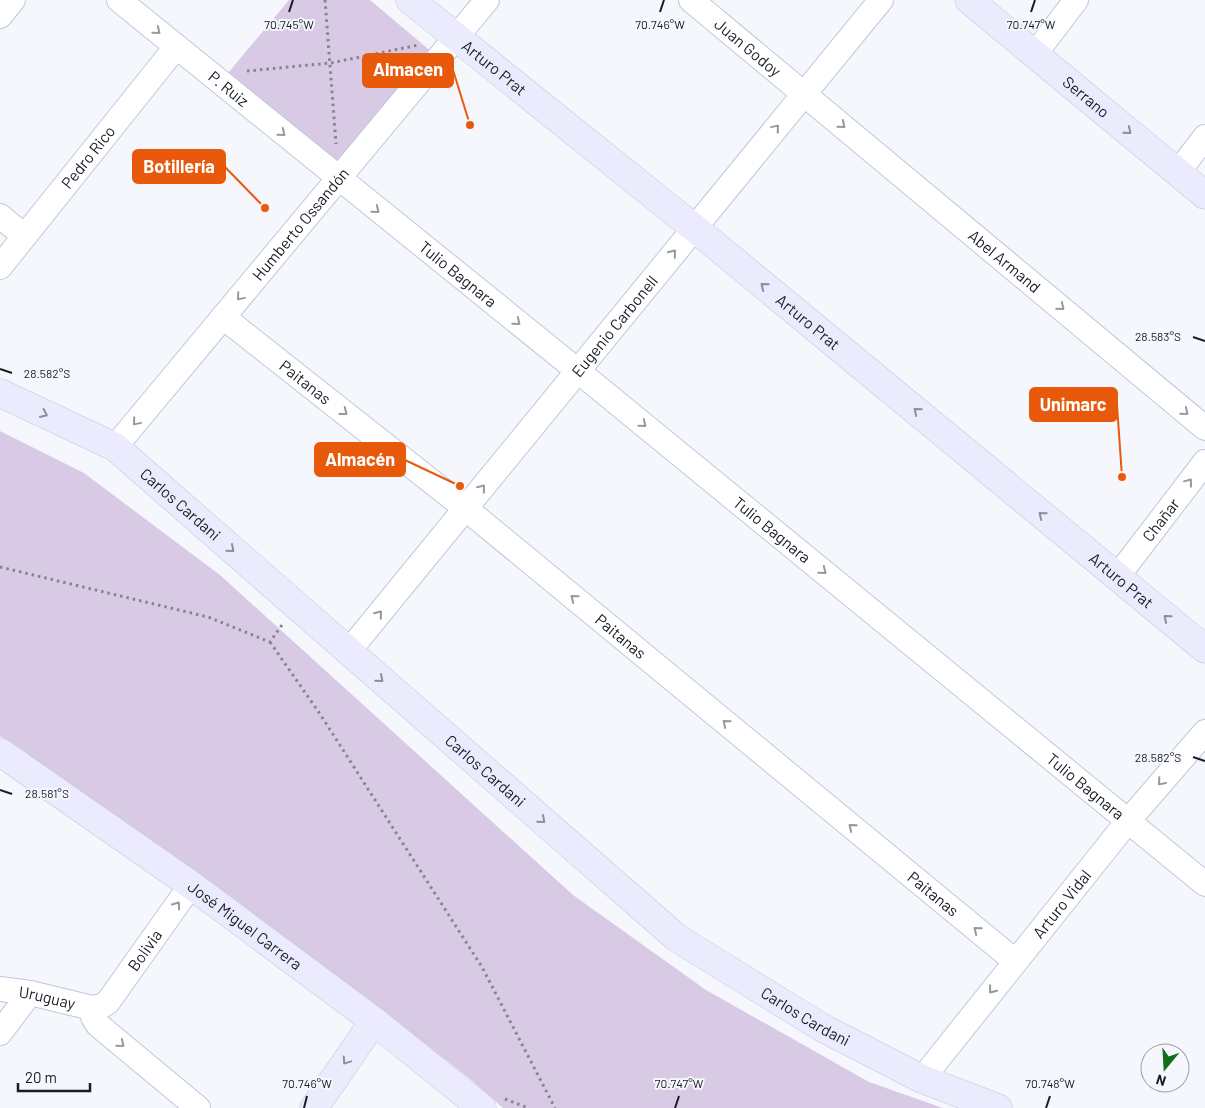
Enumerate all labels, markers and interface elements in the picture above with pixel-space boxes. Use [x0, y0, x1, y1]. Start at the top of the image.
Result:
street label: Juan Godoy [711, 14, 786, 81]
text: 70.745°W [264, 17, 314, 31]
text: 70.746°W [635, 17, 685, 31]
text: 70.747°W [1007, 17, 1056, 31]
one-way arrow [151, 25, 160, 34]
street label: Arturo Prat [459, 36, 531, 99]
callout: Almacen [363, 54, 453, 87]
text: Almacen [373, 58, 443, 80]
street label: P. Ruiz [205, 66, 253, 110]
street label: Serrano [1059, 72, 1114, 121]
one-way arrow [836, 119, 845, 127]
street label: Pedro Rico [57, 121, 119, 192]
one-way arrow [770, 125, 779, 134]
one-way arrow [1122, 125, 1131, 134]
one-way arrow [277, 128, 286, 137]
callout: Botillería [133, 150, 225, 183]
text: Botillería [143, 155, 215, 177]
street label: Humberto Ossandón [248, 164, 352, 284]
one-way arrow [370, 204, 379, 212]
street label: Abel Armand [965, 225, 1045, 296]
street label: Tulio Bagnara [416, 237, 501, 311]
one-way arrow [667, 250, 675, 259]
street label: Eugenio Carbonell [567, 271, 661, 380]
one-way arrow [761, 283, 770, 291]
street label: Arturo Prat [773, 290, 844, 353]
one-way arrow [236, 292, 245, 301]
one-way arrow [1055, 302, 1064, 311]
one-way arrow [511, 316, 520, 324]
text: 28.583°S [1135, 329, 1181, 343]
street label: Paitanas [276, 356, 335, 408]
text: 28.582°S [24, 366, 70, 380]
callout: Unimarc [1030, 388, 1117, 421]
text: Unimarc [1040, 393, 1107, 415]
one-way arrow [1180, 406, 1189, 415]
one-way arrow [338, 407, 347, 415]
one-way arrow [39, 408, 48, 418]
one-way arrow [913, 408, 922, 417]
one-way arrow [132, 417, 141, 426]
one-way arrow [637, 418, 646, 426]
callout: Almacén [315, 443, 405, 476]
text: Almacén [325, 448, 395, 470]
street label: Carlos Cardani [137, 464, 225, 544]
one-way arrow [1184, 479, 1192, 488]
one-way arrow [476, 484, 485, 493]
street label: Tulio Bagnara [730, 492, 815, 567]
street label: Chañar [1138, 494, 1183, 545]
one-way arrow [1039, 512, 1048, 520]
one-way arrow [225, 543, 234, 552]
street label: Arturo Prat [1086, 548, 1158, 612]
one-way arrow [817, 566, 826, 574]
one-way arrow [570, 594, 579, 603]
street label: Paitanas [592, 609, 650, 662]
one-way arrow [374, 611, 382, 620]
one-way arrow [1164, 615, 1173, 624]
one-way arrow [374, 673, 383, 682]
one-way arrow [723, 721, 732, 729]
street label: Carlos Cardani [442, 730, 530, 810]
street label: Tulio Bagnara [1043, 749, 1128, 823]
text: 28.582°S [1135, 750, 1181, 764]
one-way arrow [1158, 777, 1167, 786]
text: 28.581°S [25, 786, 69, 800]
one-way arrow [536, 814, 545, 823]
one-way arrow [848, 823, 857, 832]
street label: Arturo Vidal [1028, 866, 1094, 942]
street label: Paitanas [904, 867, 963, 920]
street label: José Miguel Carrera [184, 876, 306, 973]
one-way arrow [171, 902, 180, 911]
street label: Bolivia [123, 925, 166, 974]
one-way arrow [974, 927, 983, 935]
street label: Uruguay [18, 982, 78, 1013]
street label: Carlos Cardani [758, 982, 854, 1049]
one-way arrow [989, 984, 998, 993]
one-way arrow [116, 1039, 125, 1048]
north arrow [1140, 1043, 1190, 1093]
one-way arrow [343, 1056, 352, 1065]
scale bar [18, 1060, 90, 1092]
text: 20 m [25, 1068, 57, 1086]
text: N [1154, 1071, 1168, 1090]
text: 70.746°W [282, 1076, 332, 1090]
text: 70.747°W [655, 1076, 704, 1090]
text: 70.748°W [1025, 1076, 1075, 1090]

